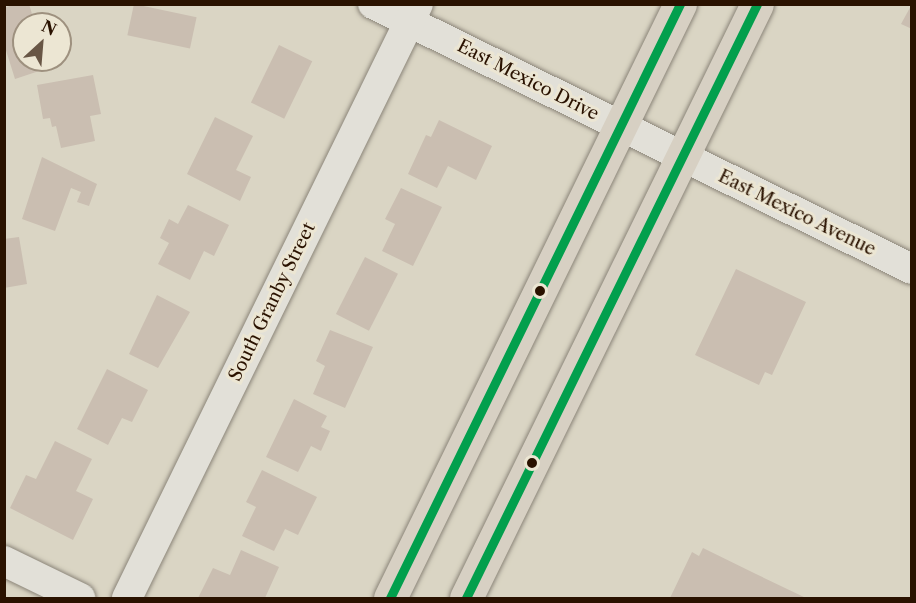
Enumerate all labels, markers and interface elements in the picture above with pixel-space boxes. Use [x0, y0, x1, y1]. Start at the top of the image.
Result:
north arrow [12, 12, 72, 72]
text: N [38, 16, 60, 40]
street label: East Mexico Drive [454, 35, 602, 125]
street label: East Mexico Avenue [714, 165, 880, 261]
street label: South Granby Street [224, 219, 320, 385]
unlabelled marker [534, 285, 546, 297]
unlabelled marker [526, 457, 538, 469]

